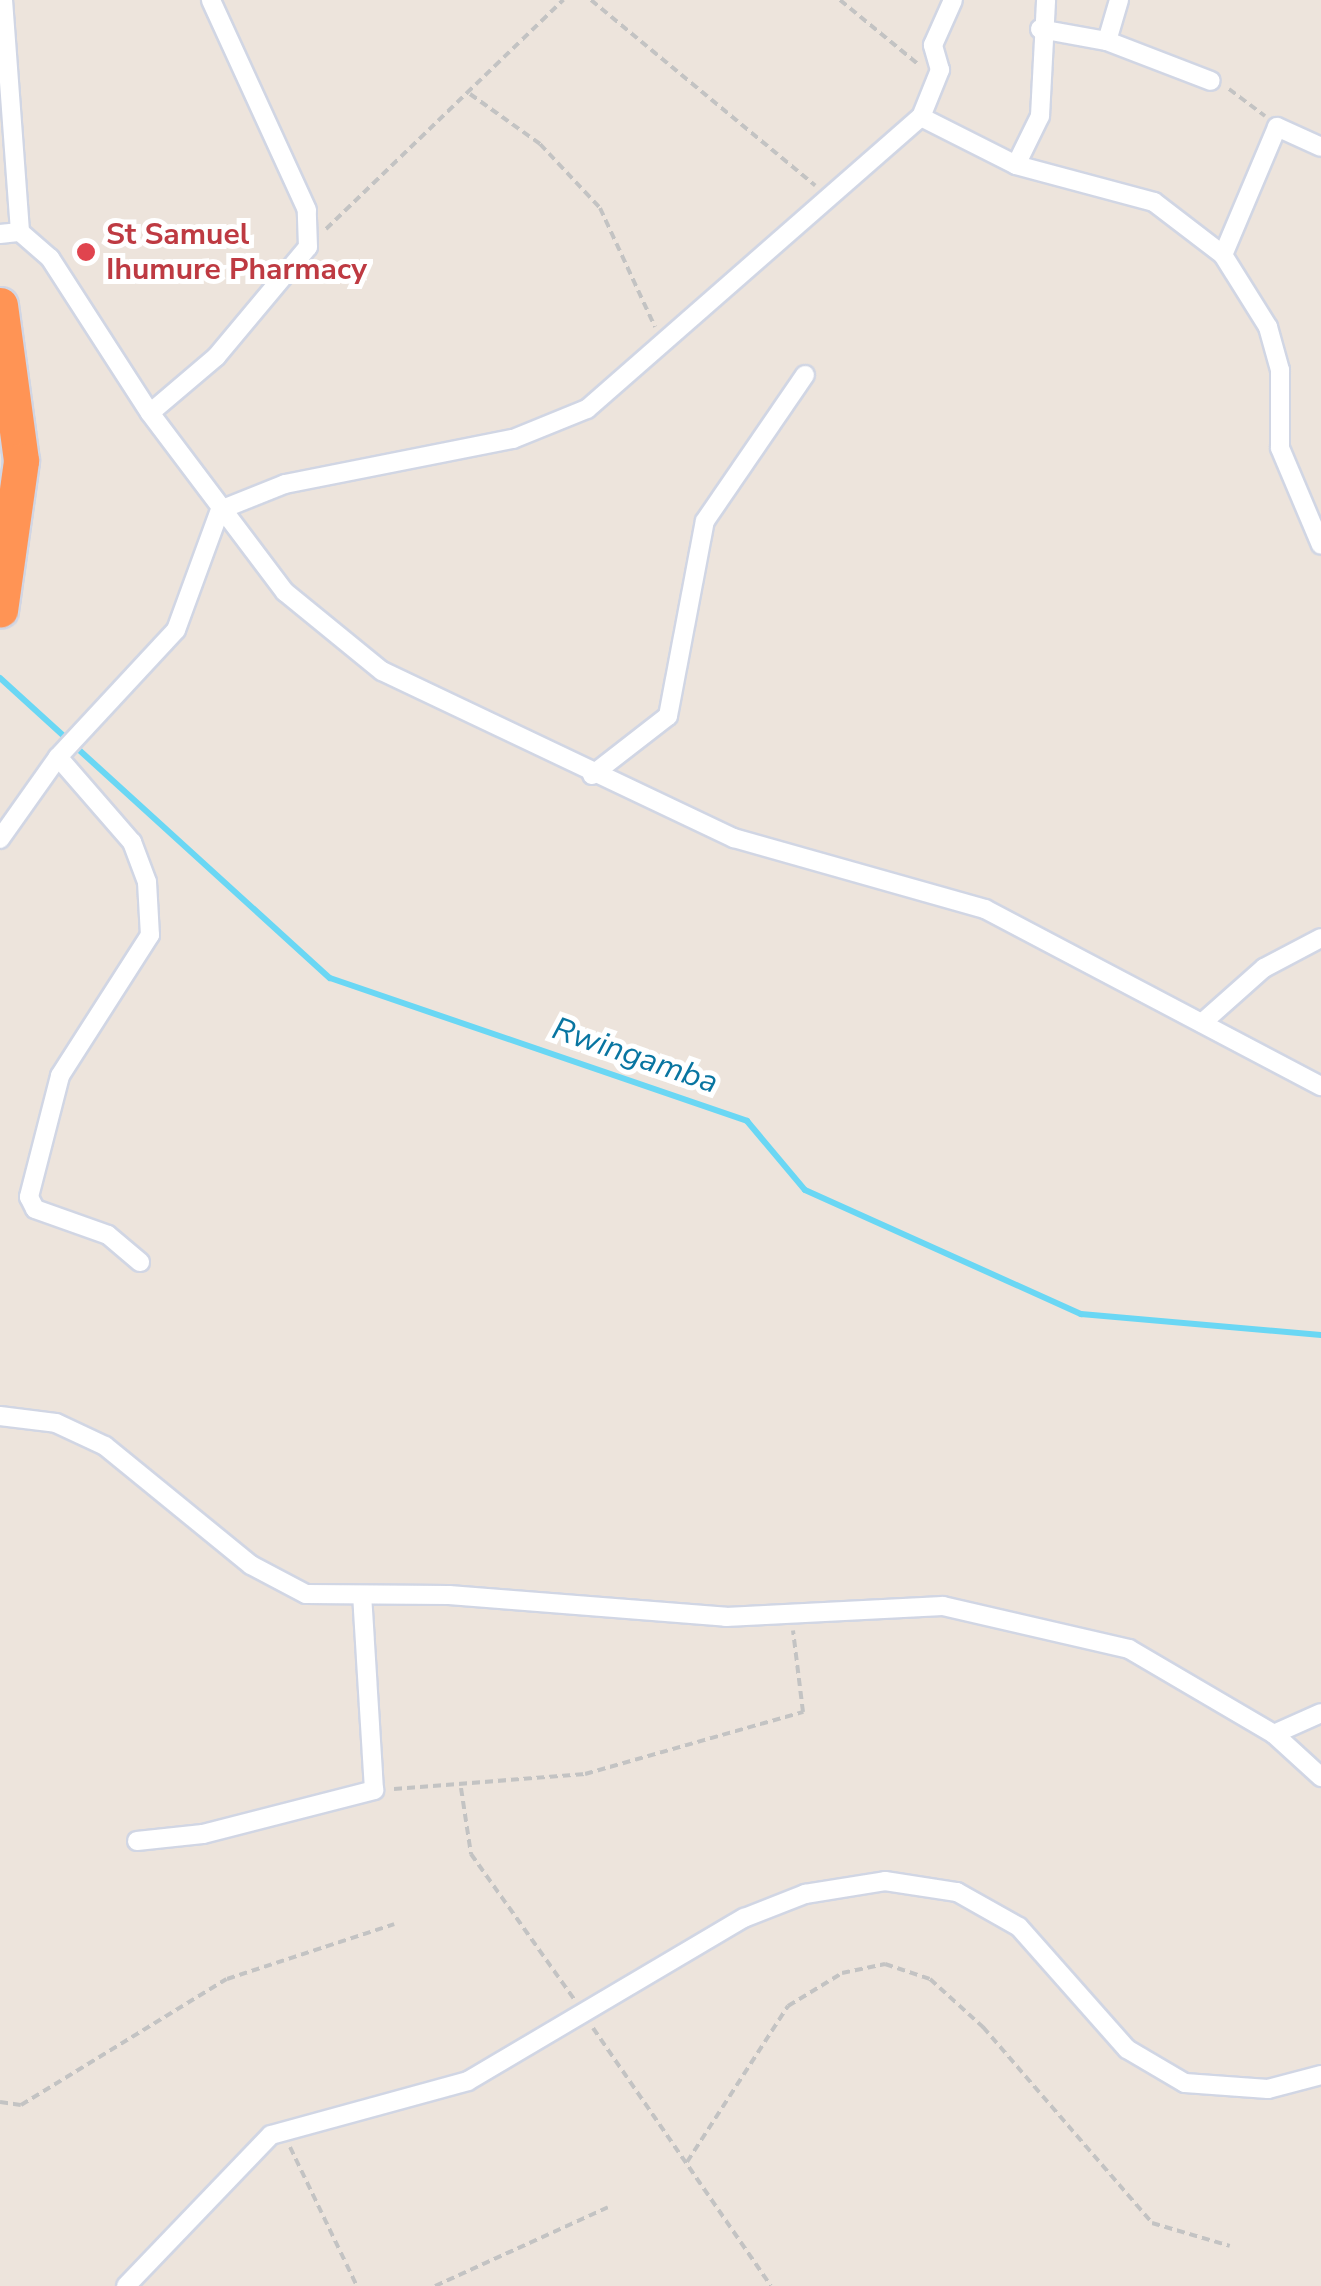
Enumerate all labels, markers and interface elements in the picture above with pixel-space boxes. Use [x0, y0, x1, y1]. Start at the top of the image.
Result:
place label: St Samuel Ihumure Pharmacy [106, 217, 367, 288]
marker: St Samuel Ihumure Pharmacy [75, 241, 97, 263]
water label: Rwingamba [547, 1010, 723, 1102]

